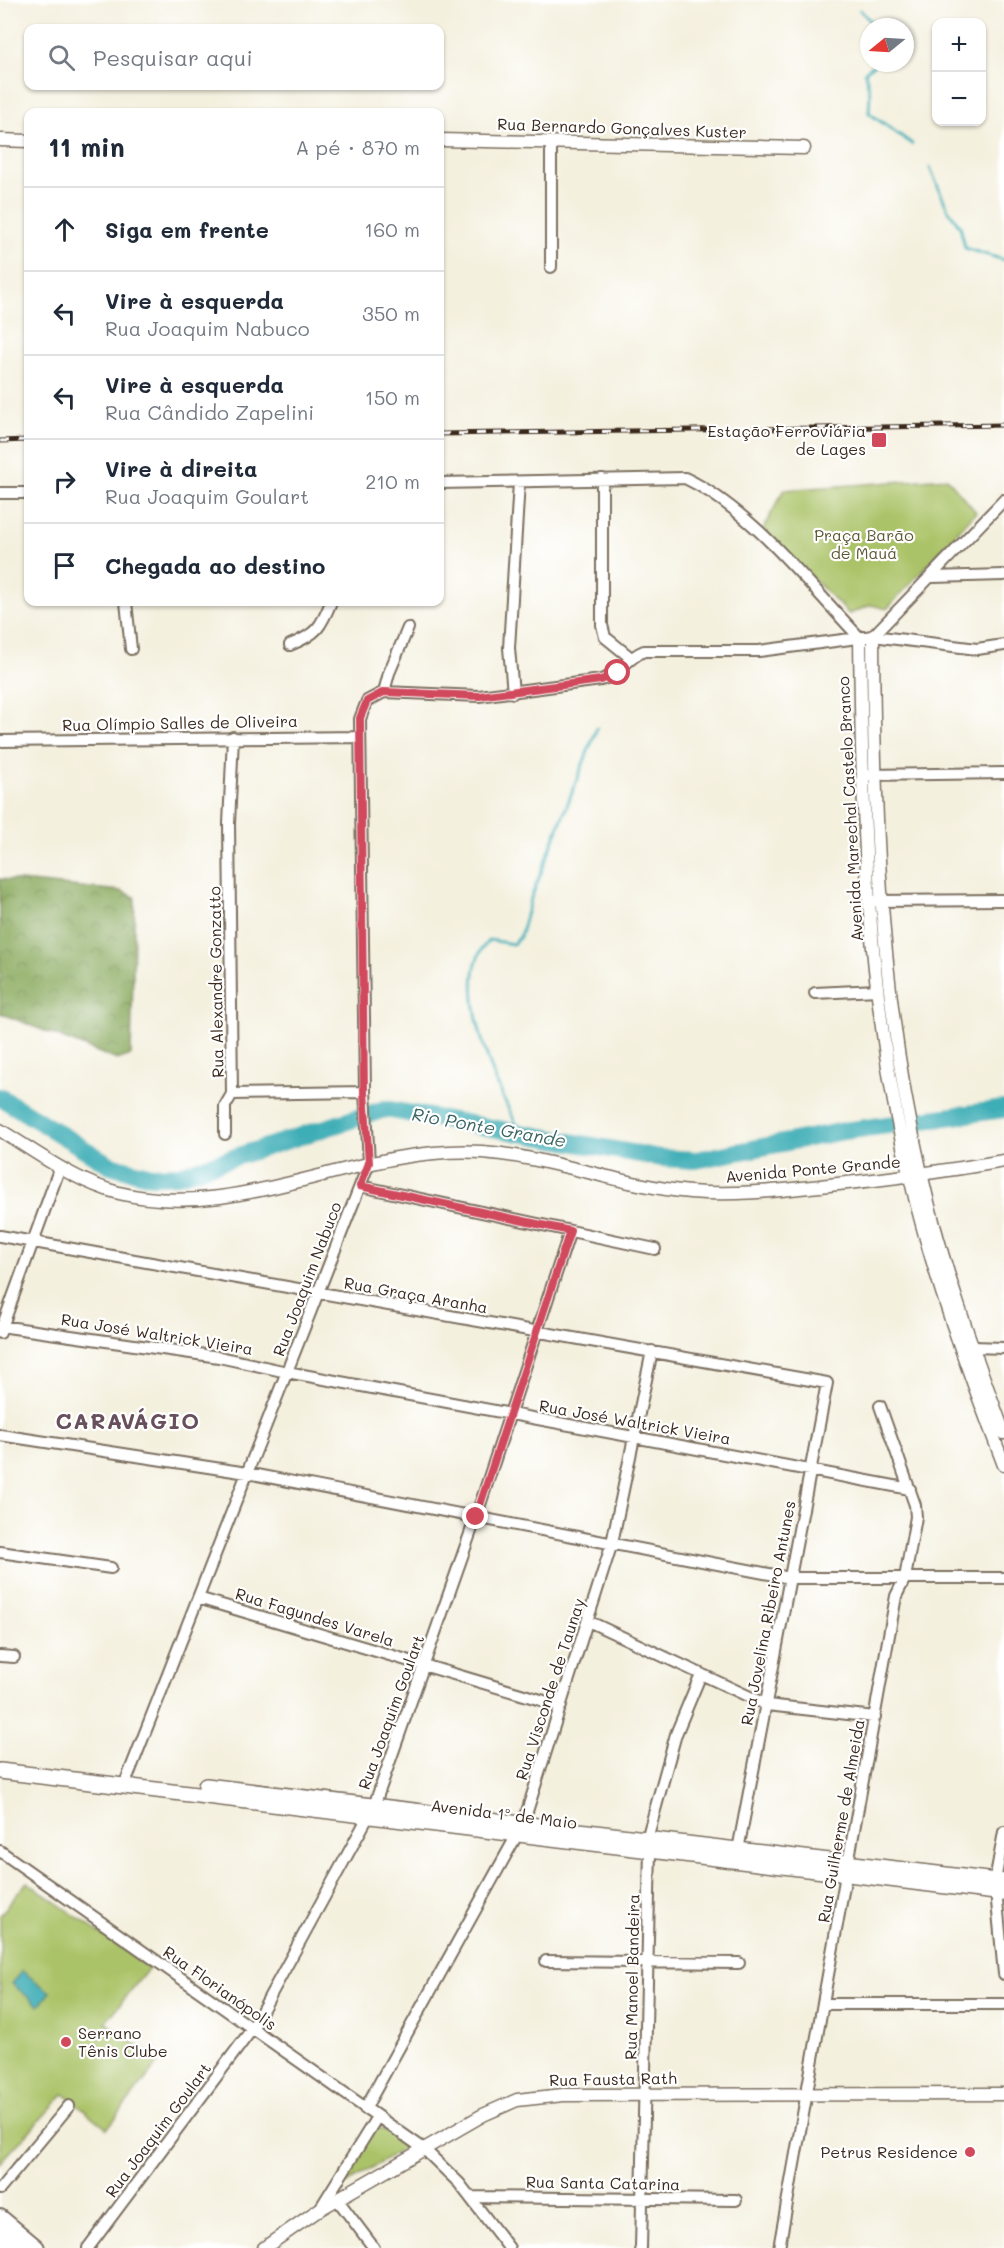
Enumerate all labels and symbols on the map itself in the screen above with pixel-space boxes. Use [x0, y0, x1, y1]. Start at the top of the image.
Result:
north arrow [860, 18, 914, 72]
street label: Rua Bernardo Gonçalves Kuster [497, 113, 747, 142]
place label: Estação Ferroviária de Lages [707, 420, 866, 459]
marker: Estação Ferroviária de Lages [870, 431, 888, 449]
park label: Praça Barão de Mauá [814, 524, 914, 563]
route start [604, 659, 630, 685]
street label: Avenida Marechal Castelo Branco [832, 676, 867, 942]
street label: Rua Olímpio Salles de Oliveira [62, 710, 298, 735]
street label: Rua Alexandre Gonzatto [203, 886, 228, 1078]
water label: Rio Ponte Grande [410, 1102, 568, 1152]
street label: Avenida Ponte Grande [724, 1150, 901, 1187]
street label: Rua Joaquim Nabuco [267, 1199, 346, 1359]
street label: Rua Graça Aranha [343, 1272, 490, 1317]
street label: Rua José Waltrick Vieira [60, 1308, 255, 1359]
street label: Rua José Waltrick Vieira [538, 1394, 733, 1449]
district label: CARAVÁGIO [55, 1406, 201, 1435]
street label: Rua Jovelina Ribeiro Antunes [735, 1499, 800, 1727]
route end [462, 1503, 488, 1529]
street label: Rua Fagundes Varela [233, 1582, 397, 1651]
street label: Rua Visconde de Taunay [510, 1595, 589, 1782]
street label: Rua Joaquim Goulart [353, 1632, 428, 1792]
street label: Rua Guilherme de Almeida [812, 1717, 869, 1924]
street label: Avenida 1º de Maio [430, 1794, 578, 1833]
street label: Rua Manoel Bandeira [620, 1894, 643, 2060]
street label: Rua Florianópolis [159, 1941, 281, 2035]
place label: Serrano Tênis Clube [78, 2022, 168, 2061]
marker: Serrano Tênis Clube [59, 2035, 73, 2049]
street label: Rua Joaquim Goulart [100, 2058, 215, 2201]
street label: Rua Fausta Rath [549, 2067, 677, 2090]
place label: Petrus Residence [821, 2141, 958, 2162]
marker: Petrus Residence [963, 2145, 977, 2159]
street label: Rua Santa Catarina [526, 2171, 680, 2194]

